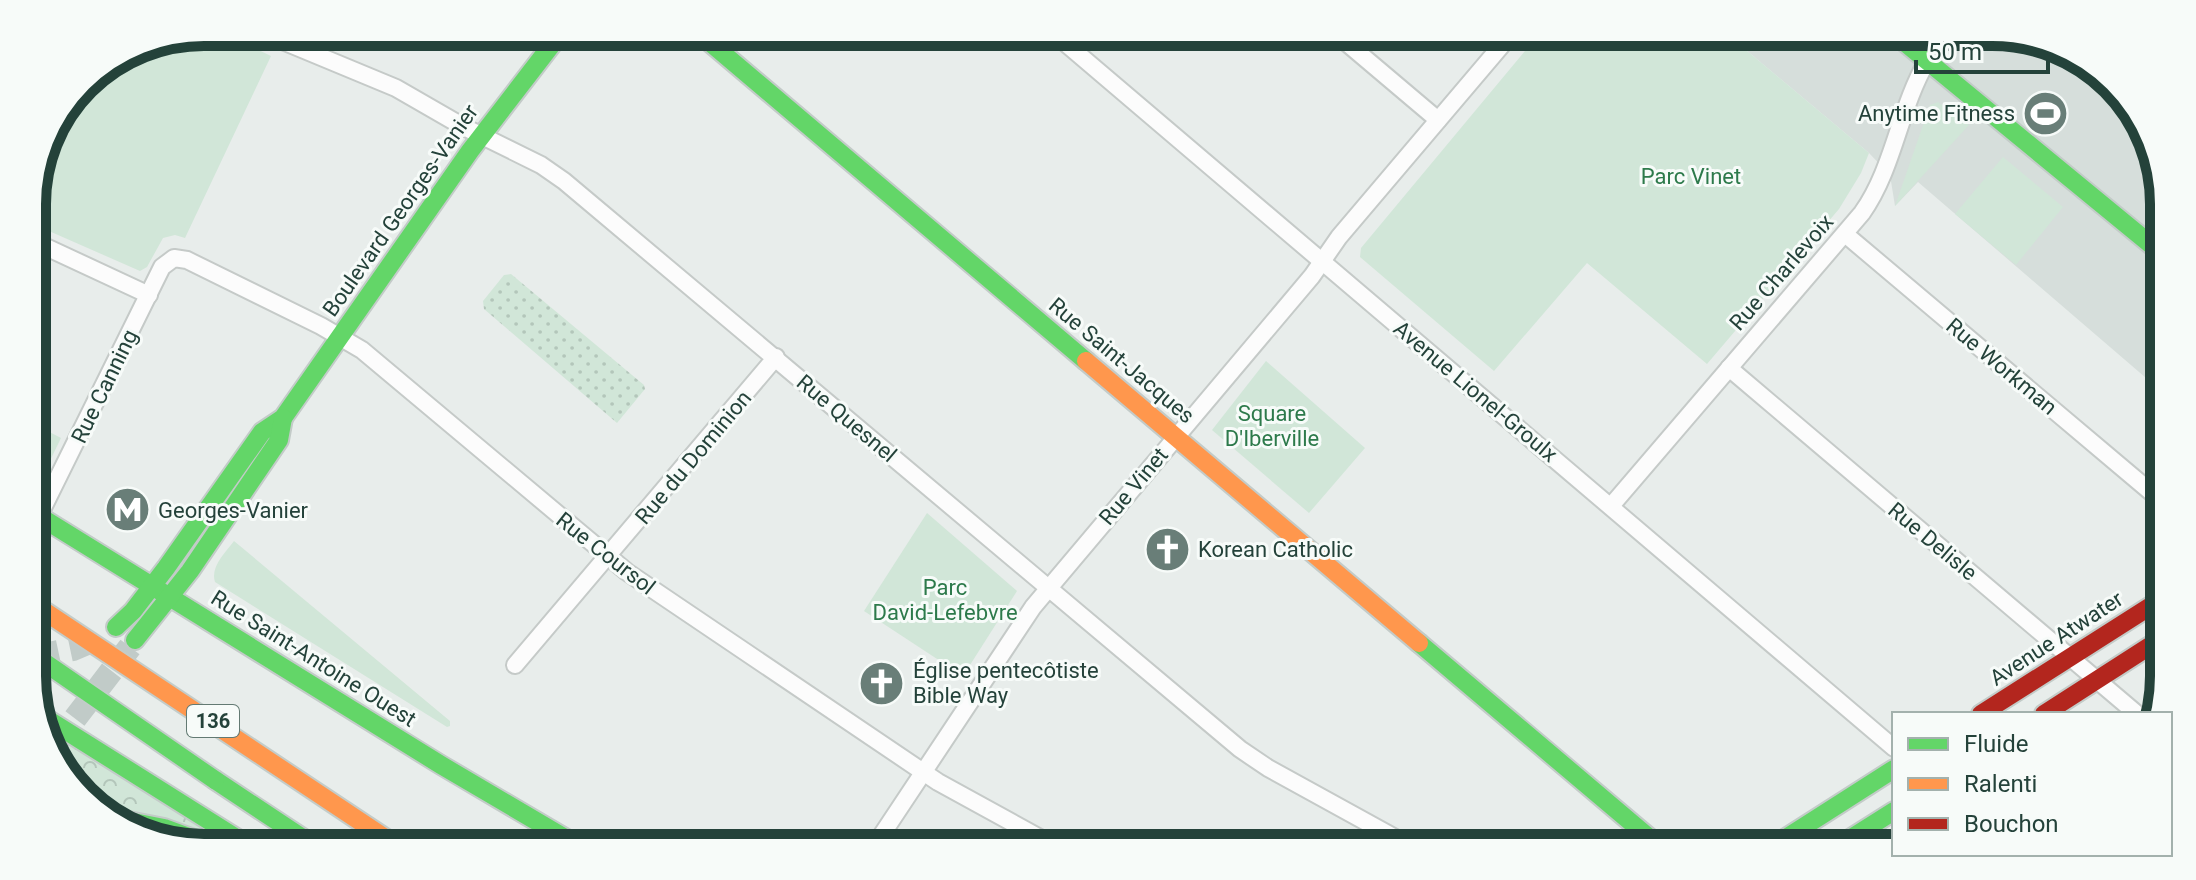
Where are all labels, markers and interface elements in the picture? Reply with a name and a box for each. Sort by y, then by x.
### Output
scale bar [1916,24,2048,74]
text: 50 m [1928,38,1982,66]
sports icon: Anytime Fitness [2022,89,2070,137]
street label: Boulevard Georges-Vanier [318,99,483,321]
place label: Anytime Fitness [1858,101,2015,126]
park label: Parc Vinet [1641,164,1741,189]
street label: Rue Charlevoix [1724,209,1838,335]
street label: Rue Saint-Jacques [1044,292,1199,428]
street label: Rue Workman [1941,313,2062,420]
street label: Avenue Lionel-Groulx [1389,316,1563,467]
street label: Rue Canning [66,325,143,447]
street label: Rue Quesnel [792,370,902,467]
street label: Rue du Dominion [630,385,757,529]
park label: Square D'Iberville [1225,401,1319,451]
street label: Rue Vinet [1094,443,1173,530]
metro station icon: Georges-Vanier [103,486,151,534]
street label: Rue Delisle [1883,497,1982,586]
place label: Georges-Vanier [158,498,309,523]
street label: Rue Coursol [551,507,660,600]
church icon: Korean Catholic [1143,525,1191,573]
place label: Korean Catholic [1198,537,1353,562]
park label: Parc David-Lefebvre [872,575,1018,625]
street label: Rue Saint-Antoine Ouest [207,585,421,732]
street label: Avenue Atwater [1985,586,2128,691]
place label: Église pentecôtiste Bible Way [913,658,1099,708]
church icon: Église pentecôtiste Bible Way [858,659,906,707]
road number: 136 [187,705,239,737]
legend [1892,712,2172,856]
text: Fluide [1964,730,2028,758]
text: Ralenti [1964,770,2037,798]
text: Bouchon [1964,810,2059,838]

